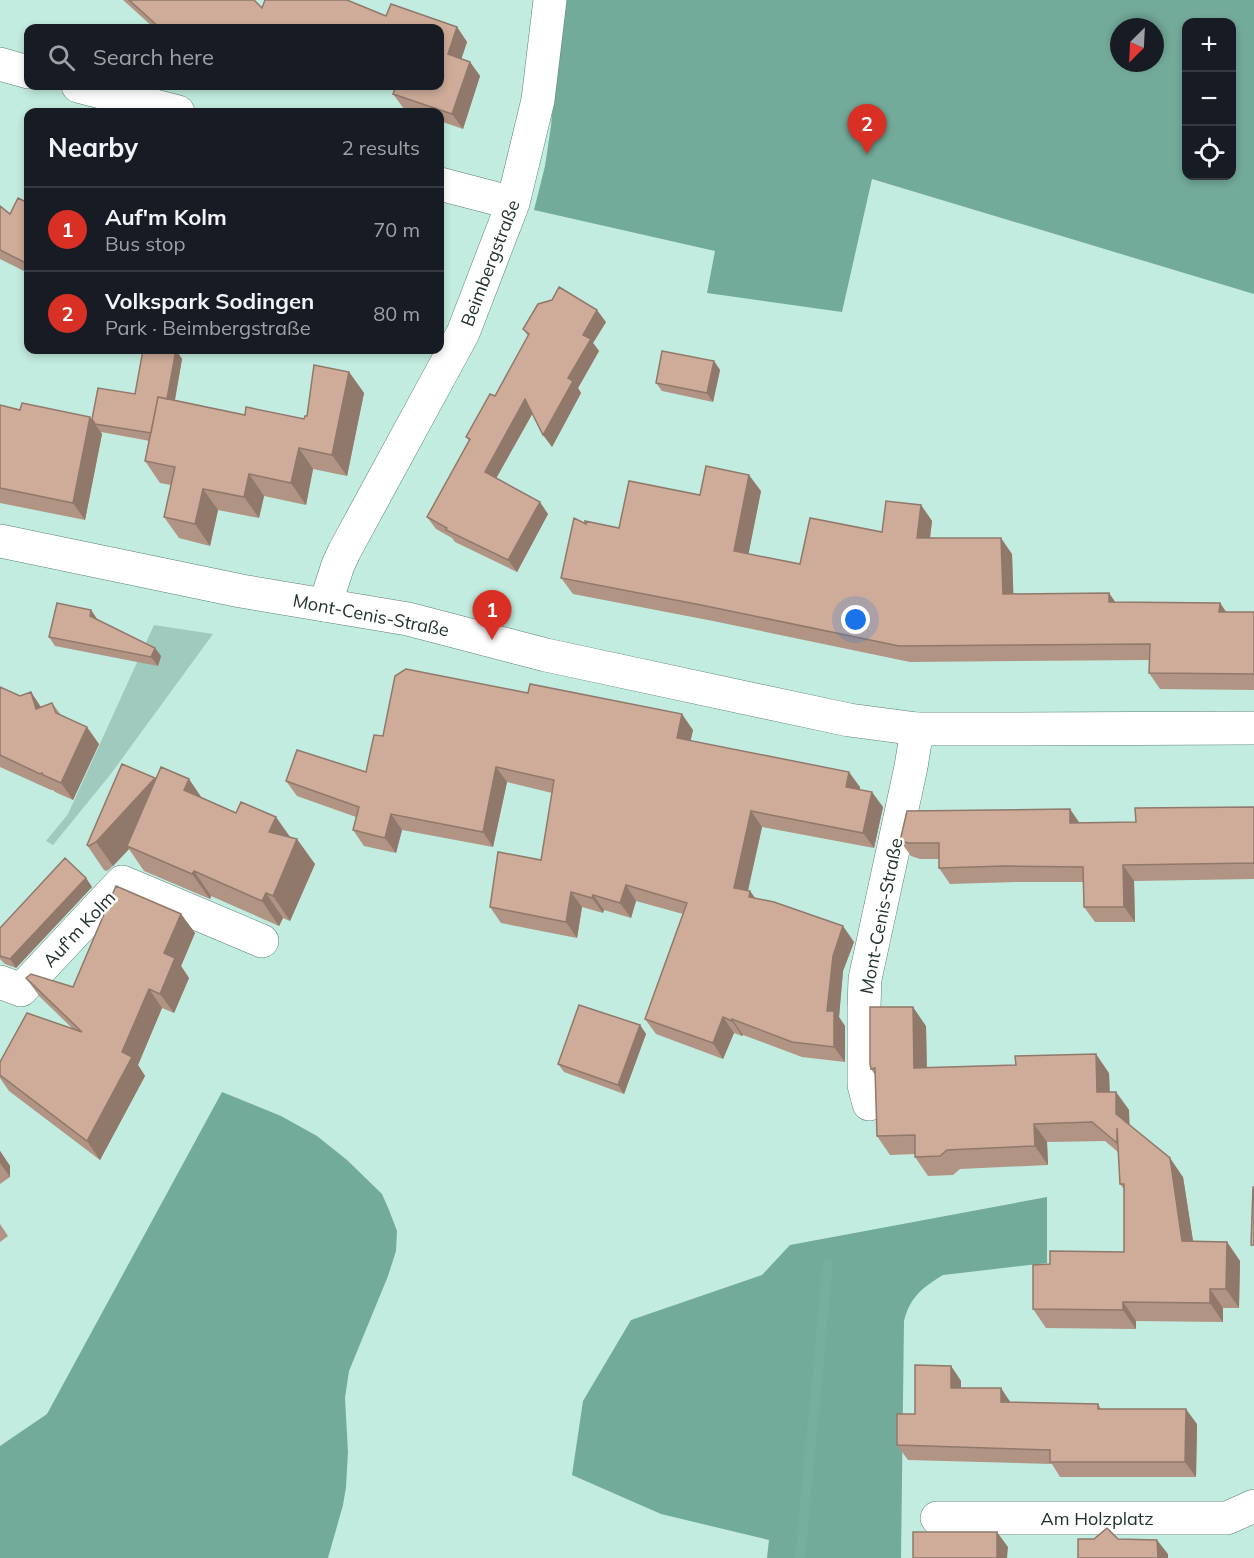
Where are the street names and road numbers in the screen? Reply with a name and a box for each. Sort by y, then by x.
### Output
street label: Beimbergstraße [455,197,525,329]
street label: Mont-Cenis-Straße [291,589,451,641]
street label: Mont-Cenis-Straße [855,836,907,996]
street label: Auf'm Kolm [38,886,120,972]
street label: Am Holzplatz [1041,1507,1153,1530]

